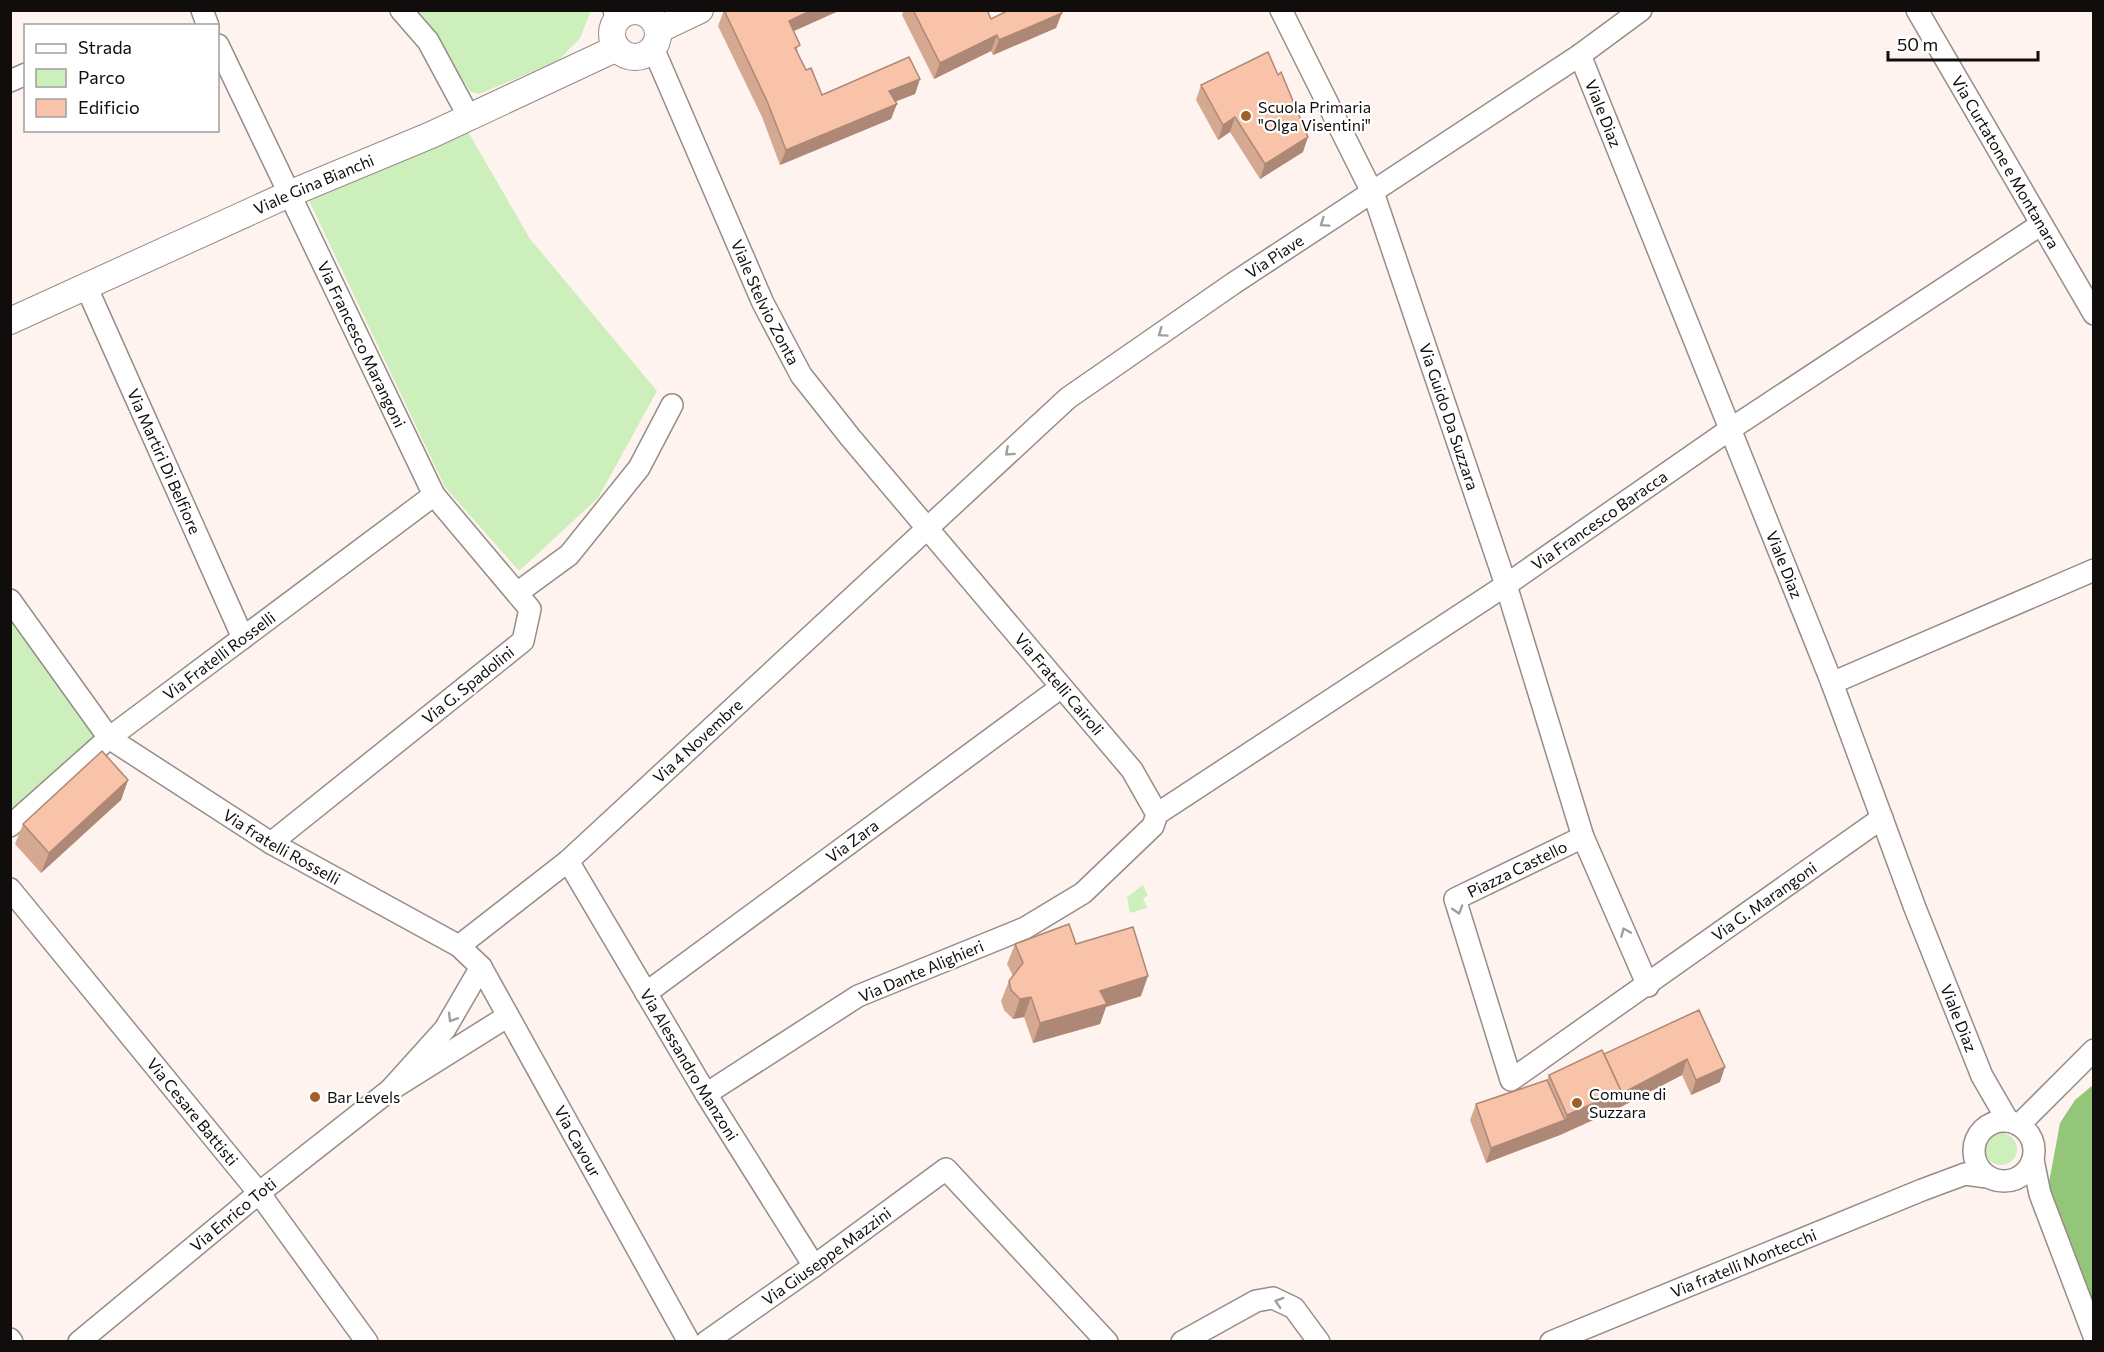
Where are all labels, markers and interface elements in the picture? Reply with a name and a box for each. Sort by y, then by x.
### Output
legend [24,24,219,132]
scale bar [1888,24,2038,62]
text: 50 m [1897,33,1938,55]
text: Strada [78,36,132,58]
text: Parco [78,66,125,88]
street label: Via Curtatone e Montanara [1948,72,2064,252]
street label: Viale Diaz [1582,77,1626,150]
text: Edificio [78,96,140,118]
place label: Scuola Primaria "Olga Visentini" [1258,97,1371,134]
marker: Scuola Primaria "Olga Visentini" [1239,109,1253,123]
street label: Viale Gina Bianchi [250,150,376,218]
one-way arrow [1319,216,1330,227]
street label: Via Piave [1242,230,1307,282]
street label: Viale Stelvio Zonta [728,237,804,368]
street label: Via Francesco Marangoni [314,258,410,430]
one-way arrow [1158,326,1169,337]
street label: Via Guido Da Suzzara [1416,341,1483,492]
street label: Via Martiri Di Belfiore [124,385,205,537]
one-way arrow [1005,445,1015,456]
street label: Via Francesco Baracca [1527,466,1671,574]
street label: Viale Diaz [1763,528,1807,601]
street label: Via Fratelli Rosselli [159,607,279,703]
street label: Via Fratelli Cairoli [1011,629,1108,739]
street label: Via G. Spadolini [418,642,517,727]
street label: Via 4 Novembre [649,694,746,787]
street label: Via fratelli Rosselli [220,805,344,888]
street label: Via Zara [822,815,882,866]
street label: Piazza Castello [1464,836,1570,901]
street label: Via G. Marangoni [1708,857,1820,944]
one-way arrow [1451,904,1463,915]
one-way arrow [1620,927,1632,938]
street label: Via Dante Alighieri [855,936,986,1005]
street label: Viale Diaz [1937,981,1981,1055]
street label: Via Alessandro Manzoni [637,985,743,1144]
one-way arrow [448,1011,459,1022]
street label: Via Cesare Battisti [143,1054,242,1169]
place label: Comune di Suzzara [1589,1084,1666,1121]
place label: Bar Levels [327,1087,400,1106]
marker: Bar Levels [308,1090,322,1104]
marker: Comune di Suzzara [1570,1096,1584,1110]
street label: Via Cavour [551,1102,606,1181]
street label: Via Enrico Toti [186,1173,280,1255]
street label: Via Giuseppe Mazzini [758,1203,894,1309]
street label: Via fratelli Montecchi [1668,1224,1819,1301]
one-way arrow [1275,1296,1285,1309]

